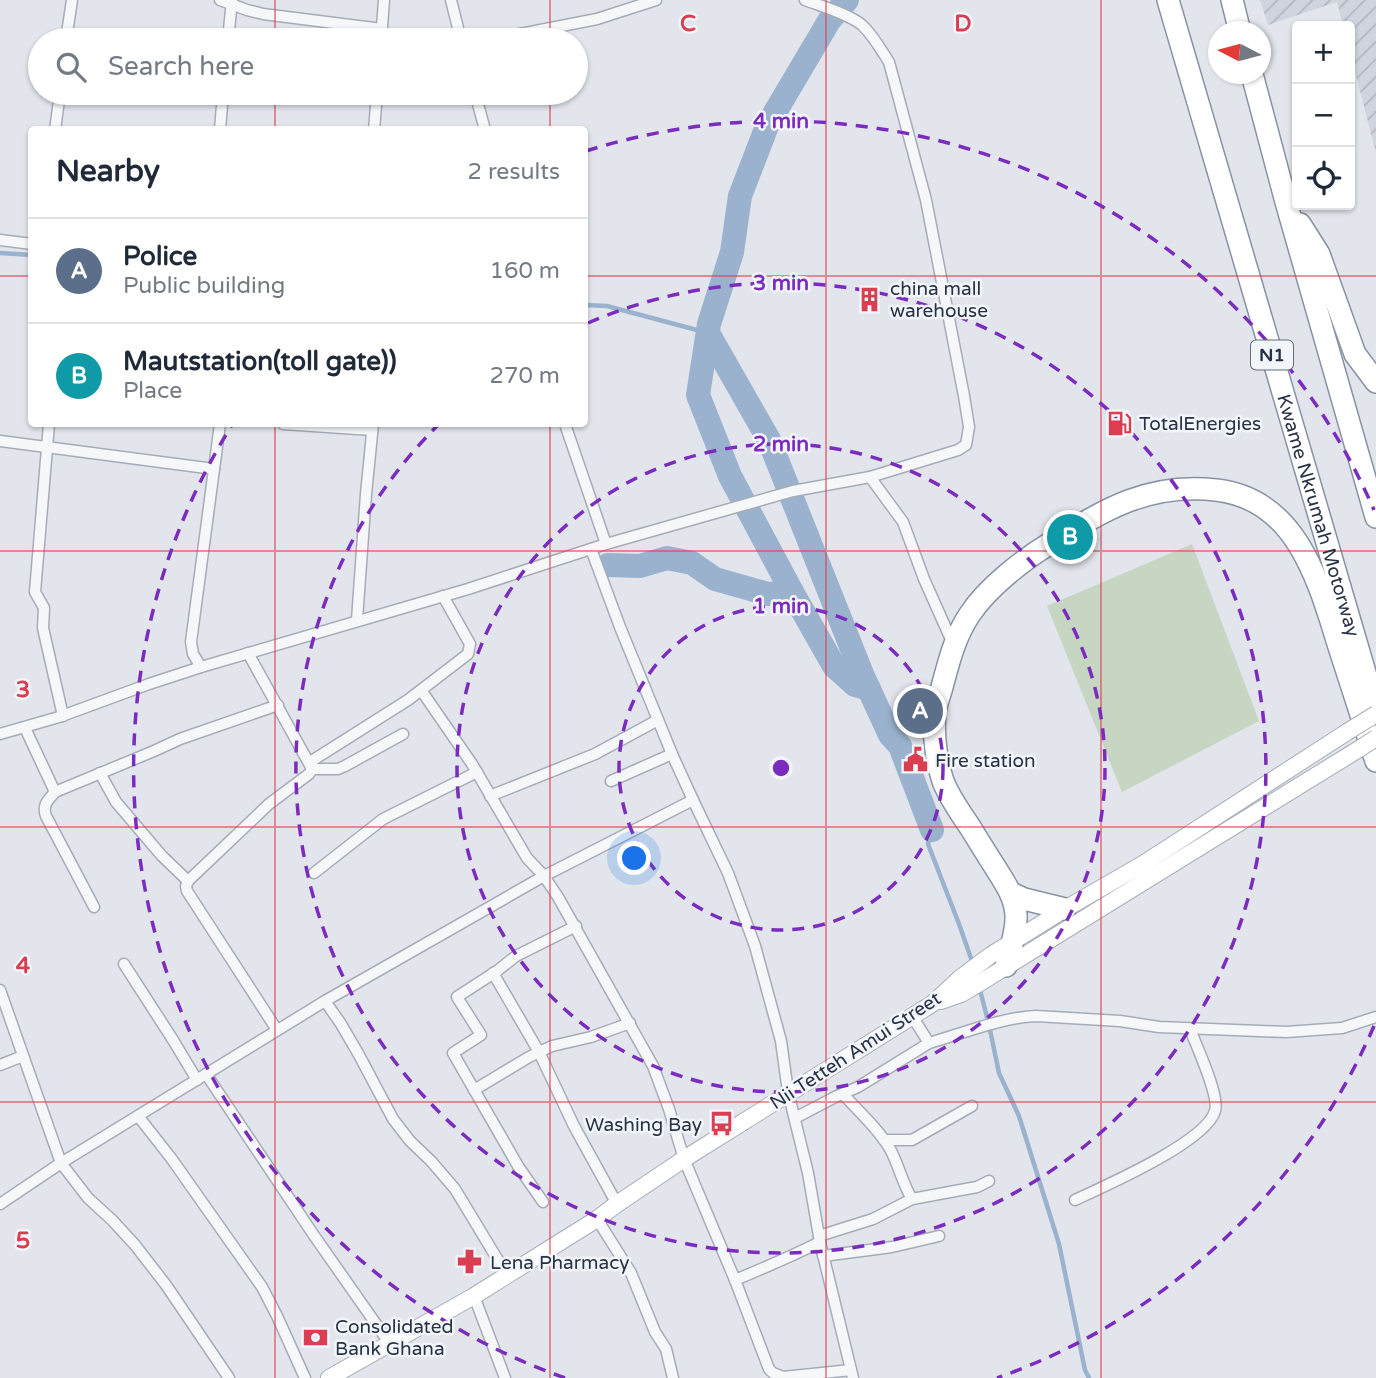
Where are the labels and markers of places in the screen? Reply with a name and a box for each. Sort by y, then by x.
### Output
place label: china mall warehouse [890,278,988,322]
building icon: china mall warehouse [856,285,884,313]
fuel station icon: TotalEnergies [1105,409,1133,437]
place label: TotalEnergies [1139,413,1261,435]
pin: B [1047,511,1093,563]
pin: A [897,685,943,737]
public building icon: Fire station [901,746,929,774]
place label: Fire station [935,750,1036,772]
centre of rings [769,756,793,780]
bus stop icon: Washing Bay [708,1110,736,1138]
place label: Washing Bay [585,1114,702,1136]
pharmacy icon: Lena Pharmacy [456,1248,484,1276]
place label: Lena Pharmacy [490,1252,630,1274]
place label: Consolidated Bank Ghana [335,1316,453,1360]
bank icon: Consolidated Bank Ghana [301,1323,329,1351]

